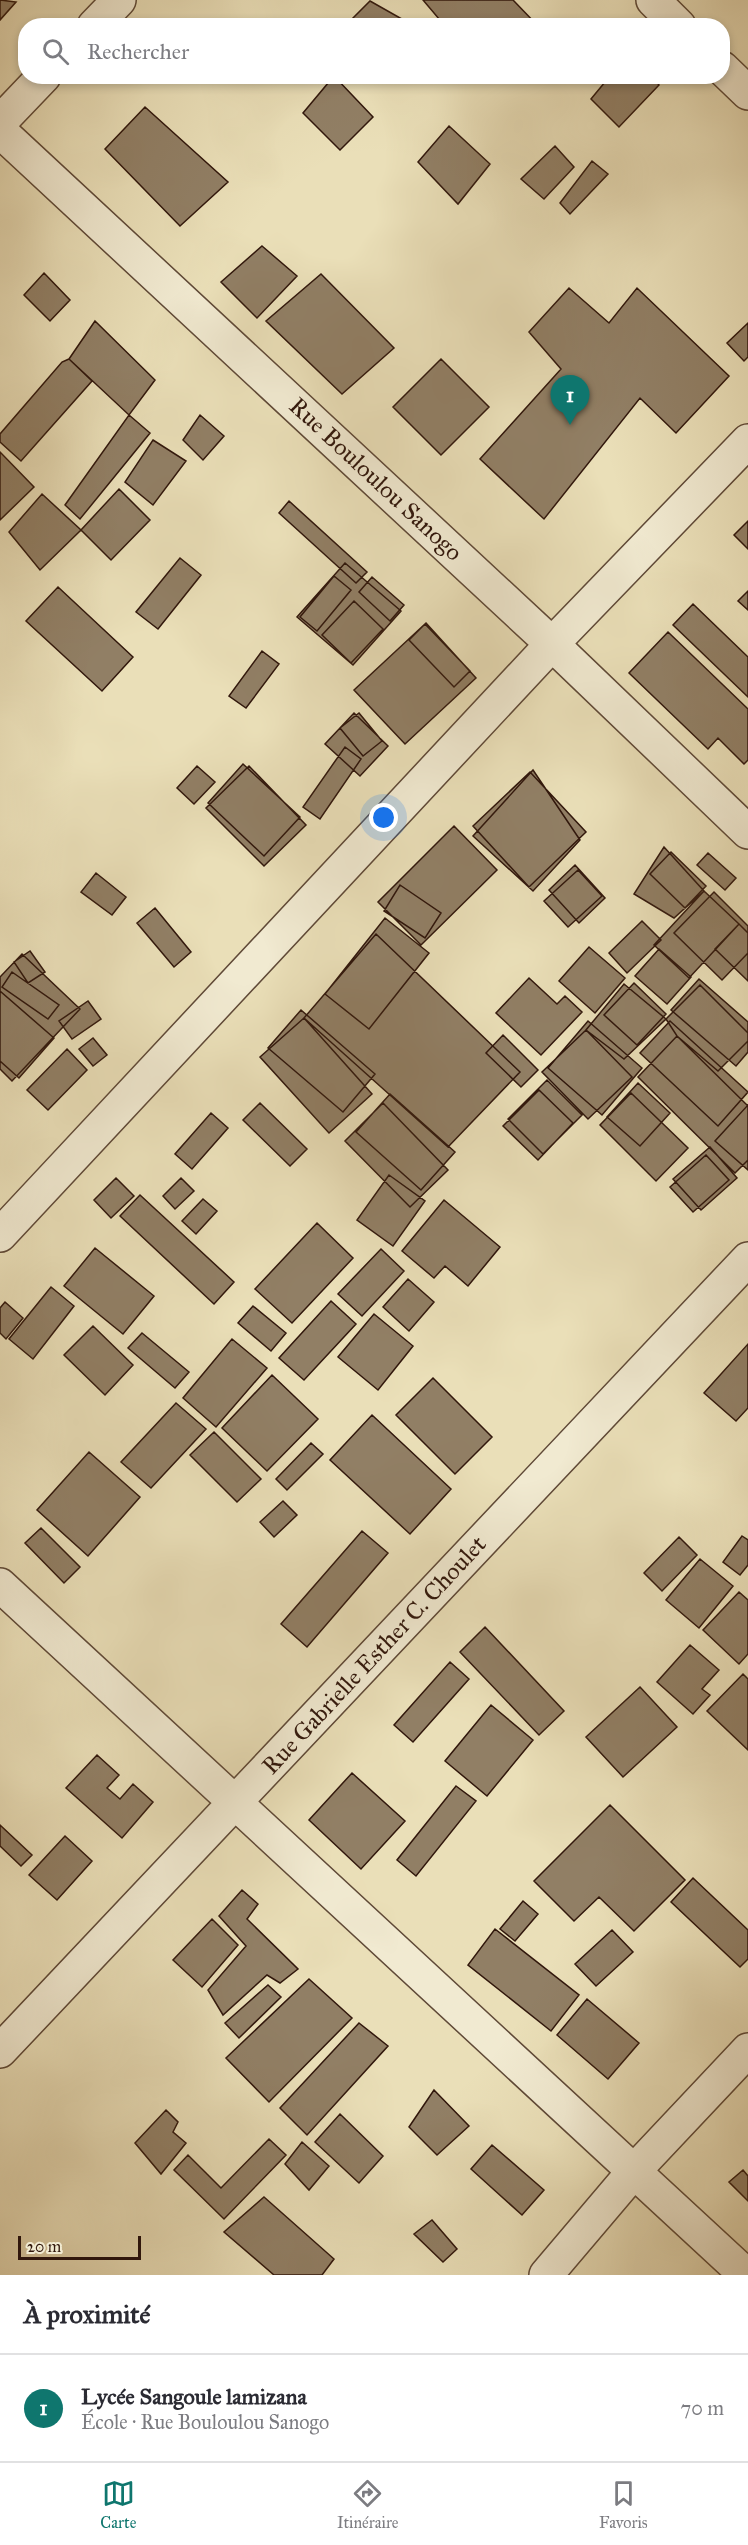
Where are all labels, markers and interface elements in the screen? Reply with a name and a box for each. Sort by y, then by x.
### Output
search box [18,18,730,84]
icon: search [39,35,72,68]
text: Rechercher [87,38,189,65]
pin: 1 [550,376,590,425]
street label: Rue Bouloulou Sanogo [283,391,469,567]
your location [369,803,398,832]
street label: Rue Gabrielle Esther C. Choulet [255,1529,493,1781]
scale bar [18,2233,141,2260]
text: 20 m [27,2237,61,2256]
text: À proximité [24,2298,150,2330]
text: Lycée Sangoule lamizana [81,2383,307,2410]
text: 1 [40,2396,47,2420]
text: 70 m [681,2396,724,2420]
text: École · Rue Bouloulou Sanogo [81,2410,329,2434]
tab: Carte [100,2477,136,2532]
tab: Itinéraire [337,2477,398,2532]
tab: Favoris [599,2477,648,2532]

